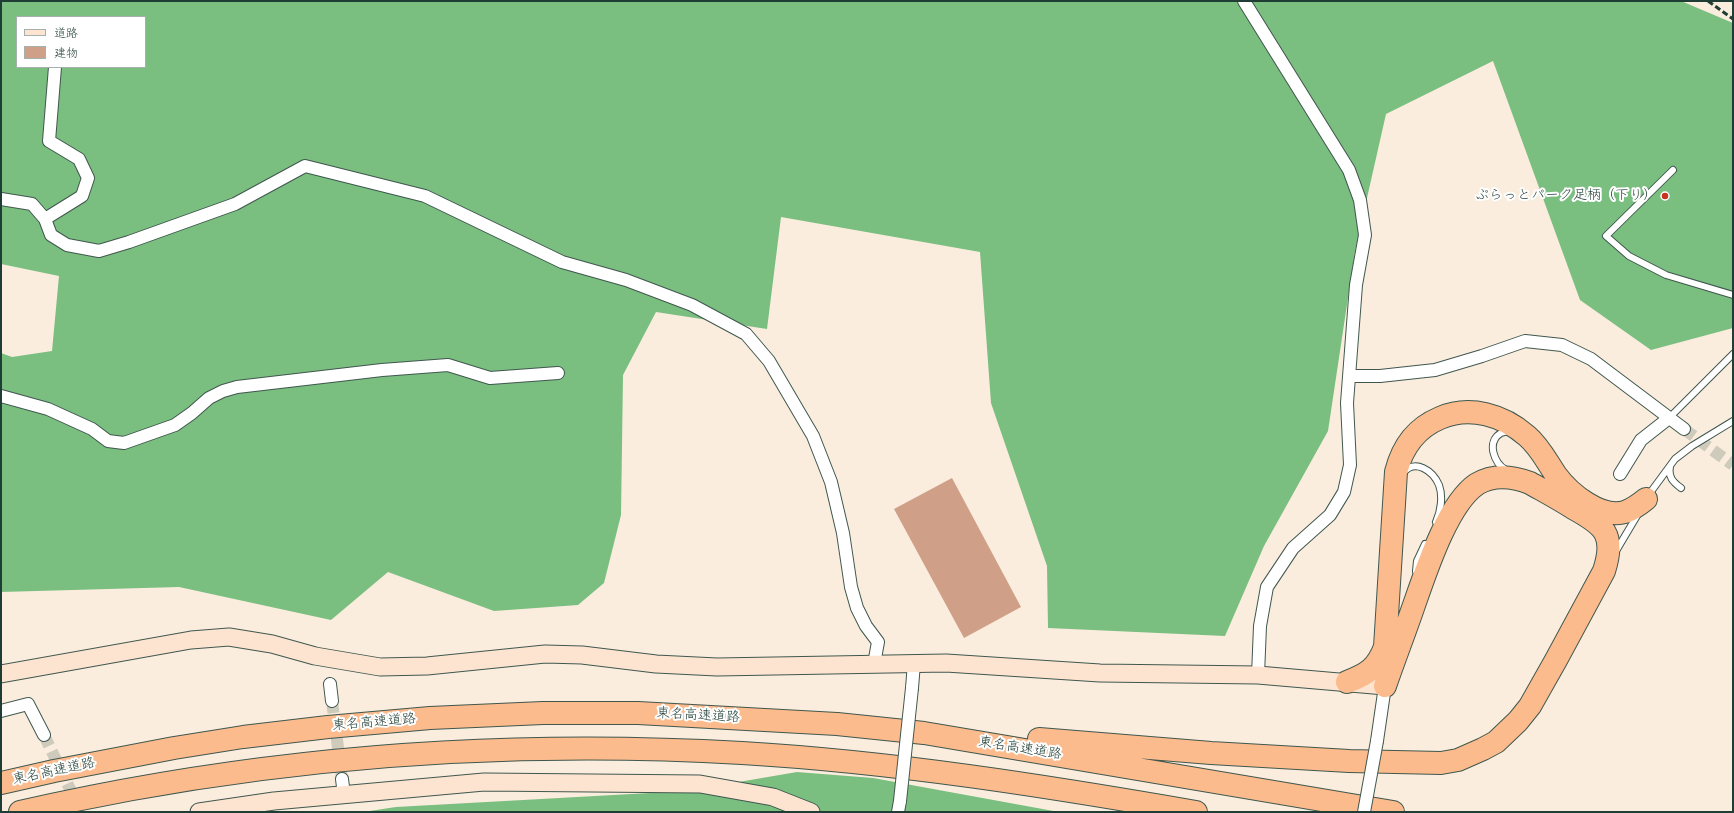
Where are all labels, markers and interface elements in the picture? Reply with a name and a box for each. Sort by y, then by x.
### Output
legend [16,16,146,68]
text: 道路 [54,26,78,42]
text: 建物 [54,46,78,62]
place label: ぷらっとパーク足柄（下り） [1475,188,1657,204]
marker: ぷらっとパーク足柄（下り） [1660,191,1670,201]
street label: 東名高速道路 [656,705,740,727]
street label: 東名高速道路 [331,711,417,735]
street label: 東名高速道路 [977,734,1063,764]
street label: 東名高速道路 [11,755,97,789]

